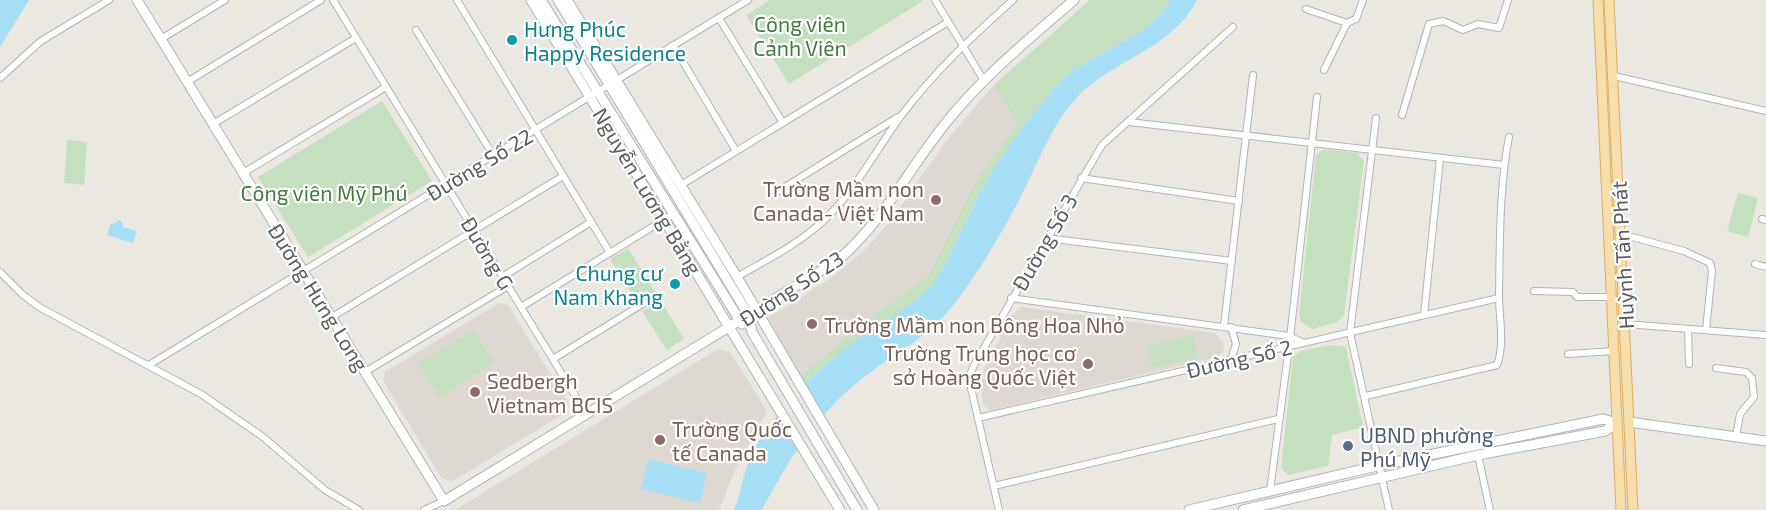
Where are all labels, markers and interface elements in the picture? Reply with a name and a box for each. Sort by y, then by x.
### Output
park label: Công viên Cảnh Viên [753,11,847,60]
place label: Hưng Phúc Happy Residence [524,16,686,65]
marker: Hưng Phúc Happy Residence [505,33,519,47]
street label: Nguyễn Lương Bằng [588,103,708,279]
street label: Đường Số 22 [421,123,537,205]
place label: Trường Mầm non Canada- Việt Nam [753,176,924,225]
park label: Công viên Mỹ Phú [241,180,407,205]
street label: Huỳnh Tấn Phát [1606,180,1638,330]
street label: Đường Số 3 [1006,189,1082,295]
marker: Trường Mầm non Canada- Việt Nam [929,193,943,207]
street label: Đường G [457,212,519,294]
street label: Đường Hưng Long [264,219,375,376]
street label: Đường Số 23 [734,245,848,331]
place label: Chung cư Nam Khang [554,260,664,309]
marker: Chung cư Nam Khang [668,277,682,291]
place label: Trường Mầm non Bông Hoa Nhỏ [824,312,1125,337]
marker: Trường Mầm non Bông Hoa Nhỏ [805,317,819,331]
street label: Đường Số 2 [1184,334,1294,382]
place label: Trường Trung học cơ sở Hoàng Quốc Việt [884,340,1077,390]
marker: Trường Trung học cơ sở Hoàng Quốc Việt [1081,357,1095,371]
place label: Sedbergh Vietnam BCIS [487,368,613,417]
marker: Sedbergh Vietnam BCIS [468,385,482,399]
place label: Trường Quốc tế Canada [672,416,792,465]
place label: UBND phường Phú Mỹ [1360,422,1494,471]
marker: Trường Quốc tế Canada [653,433,667,447]
marker: UBND phường Phú Mỹ [1341,439,1355,453]

